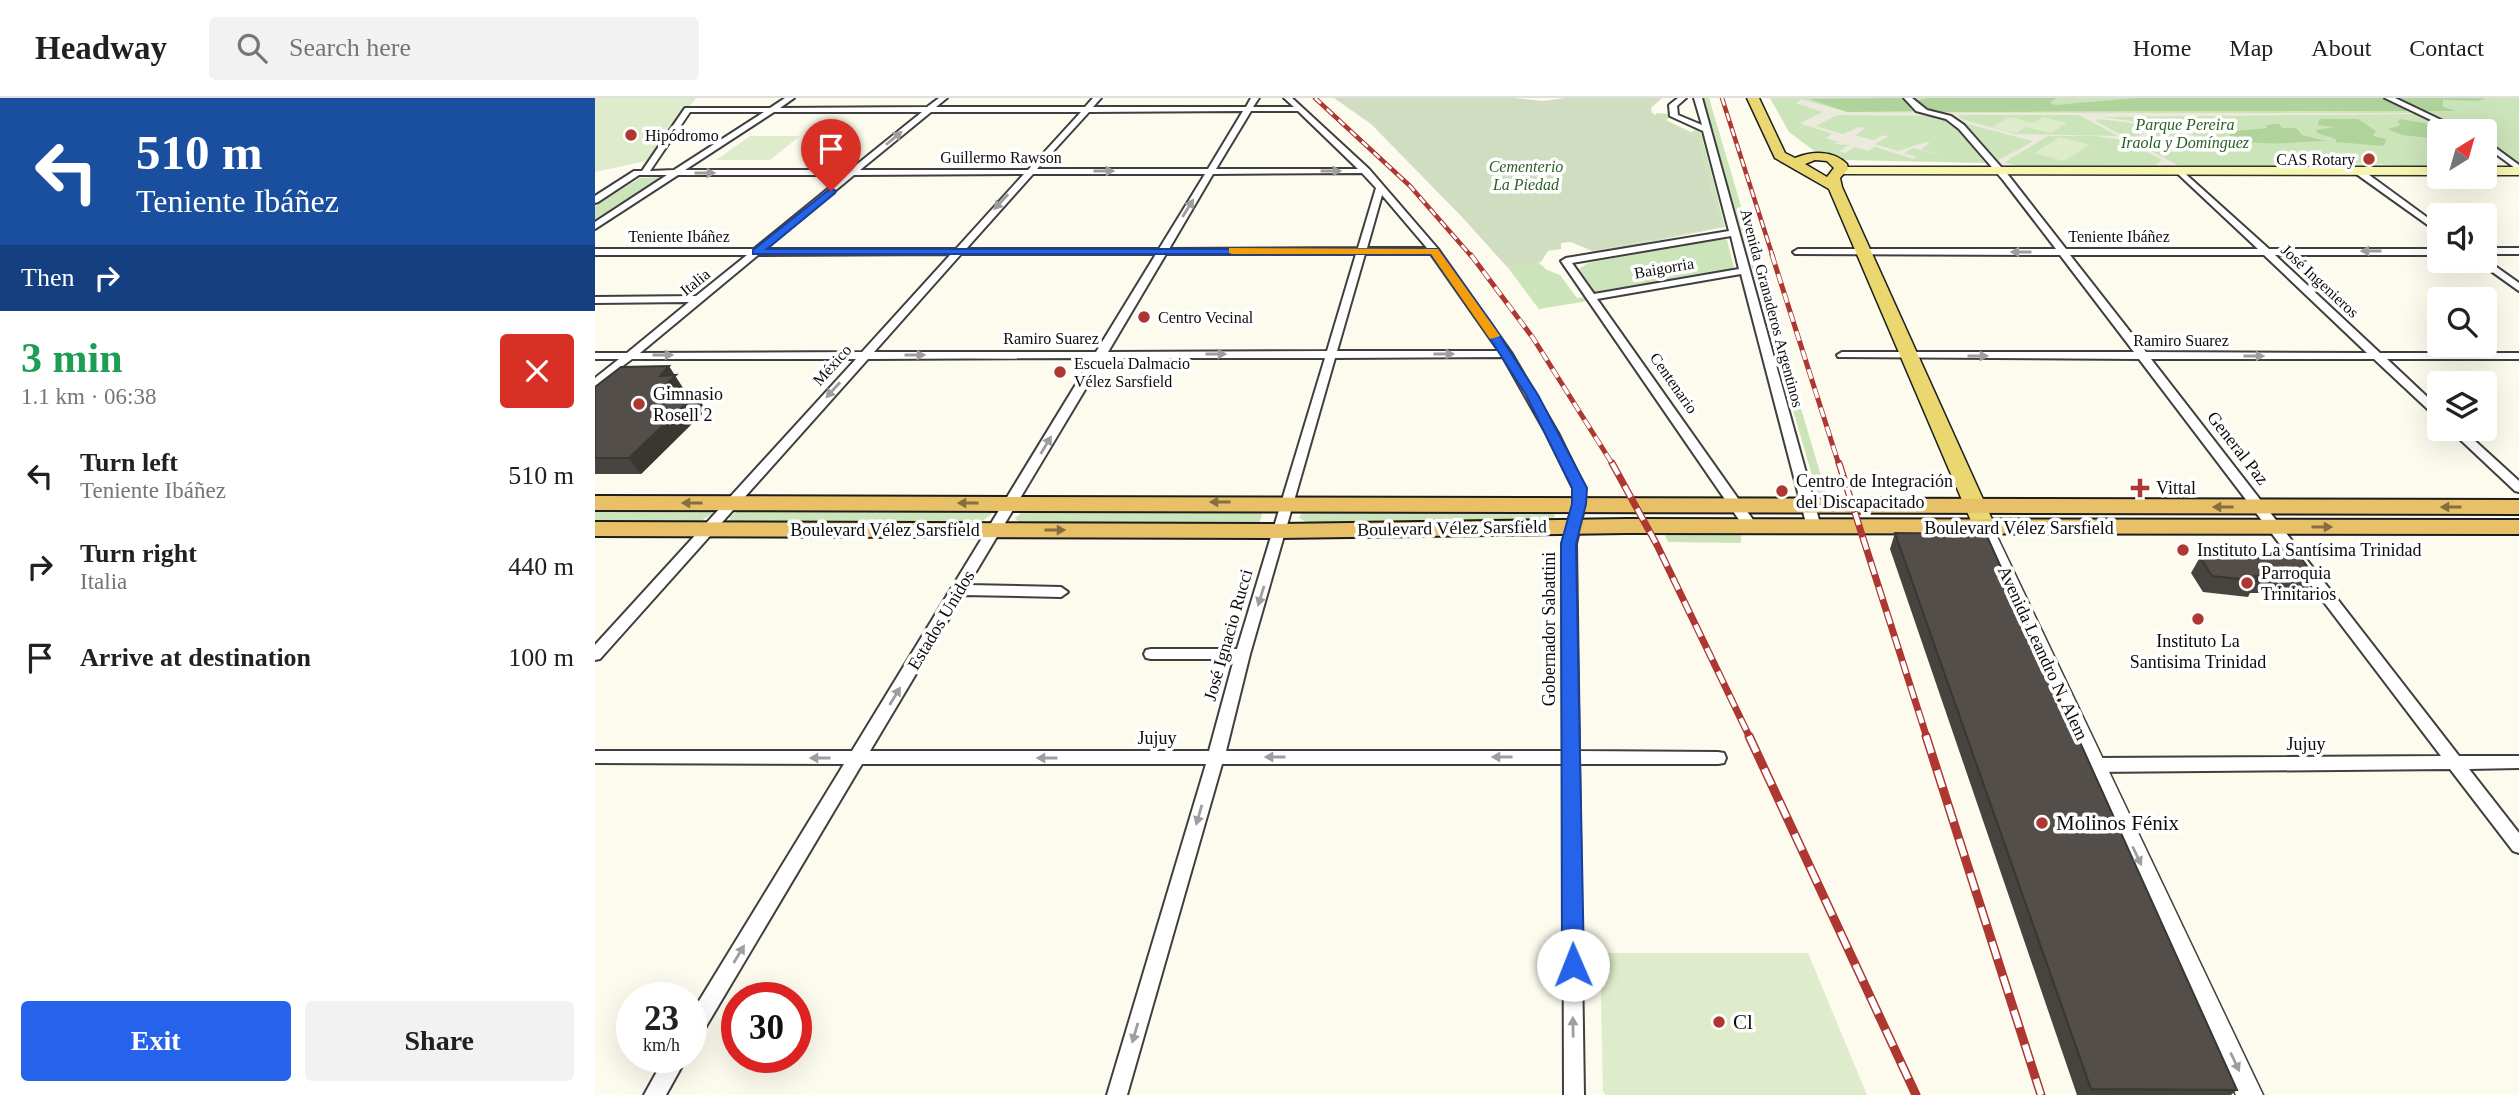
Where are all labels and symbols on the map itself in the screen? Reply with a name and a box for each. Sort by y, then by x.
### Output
park label: Parque Pereira Iraola y Domínguez [2120,116,2250,152]
pin [801,119,861,191]
north arrow [2427,119,2497,189]
marker: Hipódromo [623,127,639,143]
place label: Hipódromo [645,127,719,145]
one-way arrow [885,131,903,146]
street label: Guillermo Rawson [940,149,1062,166]
place label: CAS Rotary [2276,151,2355,169]
marker: CAS Rotary [2361,151,2377,167]
park label: Cementerio La Piedad [1489,158,1563,193]
one-way arrow [1093,165,1115,177]
one-way arrow [1321,165,1343,177]
one-way arrow [694,167,716,179]
one-way arrow [993,193,1009,211]
one-way arrow [1182,198,1195,217]
street label: Avenida Granaderos Argentinos [1736,207,1807,409]
street label: Teniente Ibáñez [628,228,730,245]
street label: Teniente Ibáñez [2068,228,2170,245]
street label: José Ingenieros [2277,241,2362,322]
one-way arrow [2360,245,2382,257]
one-way arrow [2010,246,2032,258]
street label: Baigorria [1633,254,1695,283]
street label: Italia [677,265,713,299]
marker: Centro Vecinal [1136,309,1152,325]
place label: Centro Vecinal [1158,309,1254,326]
street label: Ramiro Suarez [1003,330,1099,347]
street label: Ramiro Suarez [2133,332,2229,349]
street label: México [809,341,855,389]
one-way arrow [1205,348,1227,359]
one-way arrow [1433,348,1455,360]
one-way arrow [652,349,674,361]
one-way arrow [904,349,926,361]
street label: Centenario [1647,349,1701,417]
one-way arrow [1967,350,1989,362]
one-way arrow [2243,350,2265,362]
place label: Escuela Dalmacio Vélez Sarsfield [1074,355,1190,390]
marker: Escuela Dalmacio Vélez Sarsfield [1052,364,1068,380]
one-way arrow [825,381,841,399]
place label: Gimnasio Rosell 2 [653,384,723,425]
marker: Gimnasio Rosell 2 [631,396,647,412]
street label: General Paz [2203,407,2273,489]
one-way arrow [1040,435,1052,454]
place label: Centro de Integración del Discapacitado [1796,471,1953,512]
marker: Vittal [2130,478,2150,498]
place label: Vittal [2156,478,2196,498]
marker: Centro de Integración del Discapacitado [1774,483,1790,499]
one-way arrow [680,497,702,509]
one-way arrow [957,497,979,509]
one-way arrow [1209,497,1231,508]
one-way arrow [2212,501,2234,513]
one-way arrow [2440,501,2462,513]
street label: Boulevard Vélez Sarsfield [1357,516,1547,540]
street label: Boulevard Vélez Sarsfield [1924,518,2114,538]
street label: Boulevard Vélez Sarsfield [790,520,980,540]
one-way arrow [2312,521,2334,533]
one-way arrow [1044,524,1066,536]
place label: Instituto La Santísima Trinidad [2197,540,2422,560]
marker: Instituto La Santísima Trinidad [2175,542,2191,558]
street label: Gobernador Sabattini [1539,552,1559,706]
street label: Avenida Leandro N. Alem [1994,563,2092,743]
place label: Parroquia Trinitarios [2261,563,2336,604]
street label: Estados Unidos [903,567,979,673]
street label: José Ignacio Rucci [1200,567,1256,703]
marker: Parroquia Trinitarios [2239,575,2255,591]
one-way arrow [1255,586,1265,607]
marker: Instituto La Santisima Trinidad [2190,611,2206,627]
place label: Instituto La Santisima Trinidad [2130,631,2266,672]
one-way arrow [889,687,902,706]
street label: Jujuy [1137,728,1177,748]
street label: Jujuy [2286,734,2326,754]
one-way arrow [1263,751,1285,763]
one-way arrow [1491,751,1513,763]
one-way arrow [808,752,830,764]
one-way arrow [1036,752,1058,764]
one-way arrow [1194,805,1204,826]
place label: Molinos Fénix [2056,811,2180,835]
marker: Molinos Fénix [2034,815,2050,831]
one-way arrow [2132,846,2143,867]
position arrow [1536,928,1610,1002]
one-way arrow [733,944,746,963]
speed limit sign: 30 [721,982,812,1073]
place label: Cl [1733,1010,1753,1034]
marker: Cl [1711,1014,1727,1030]
one-way arrow [1567,1016,1579,1038]
one-way arrow [1130,1023,1140,1044]
one-way arrow [2229,1052,2240,1072]

